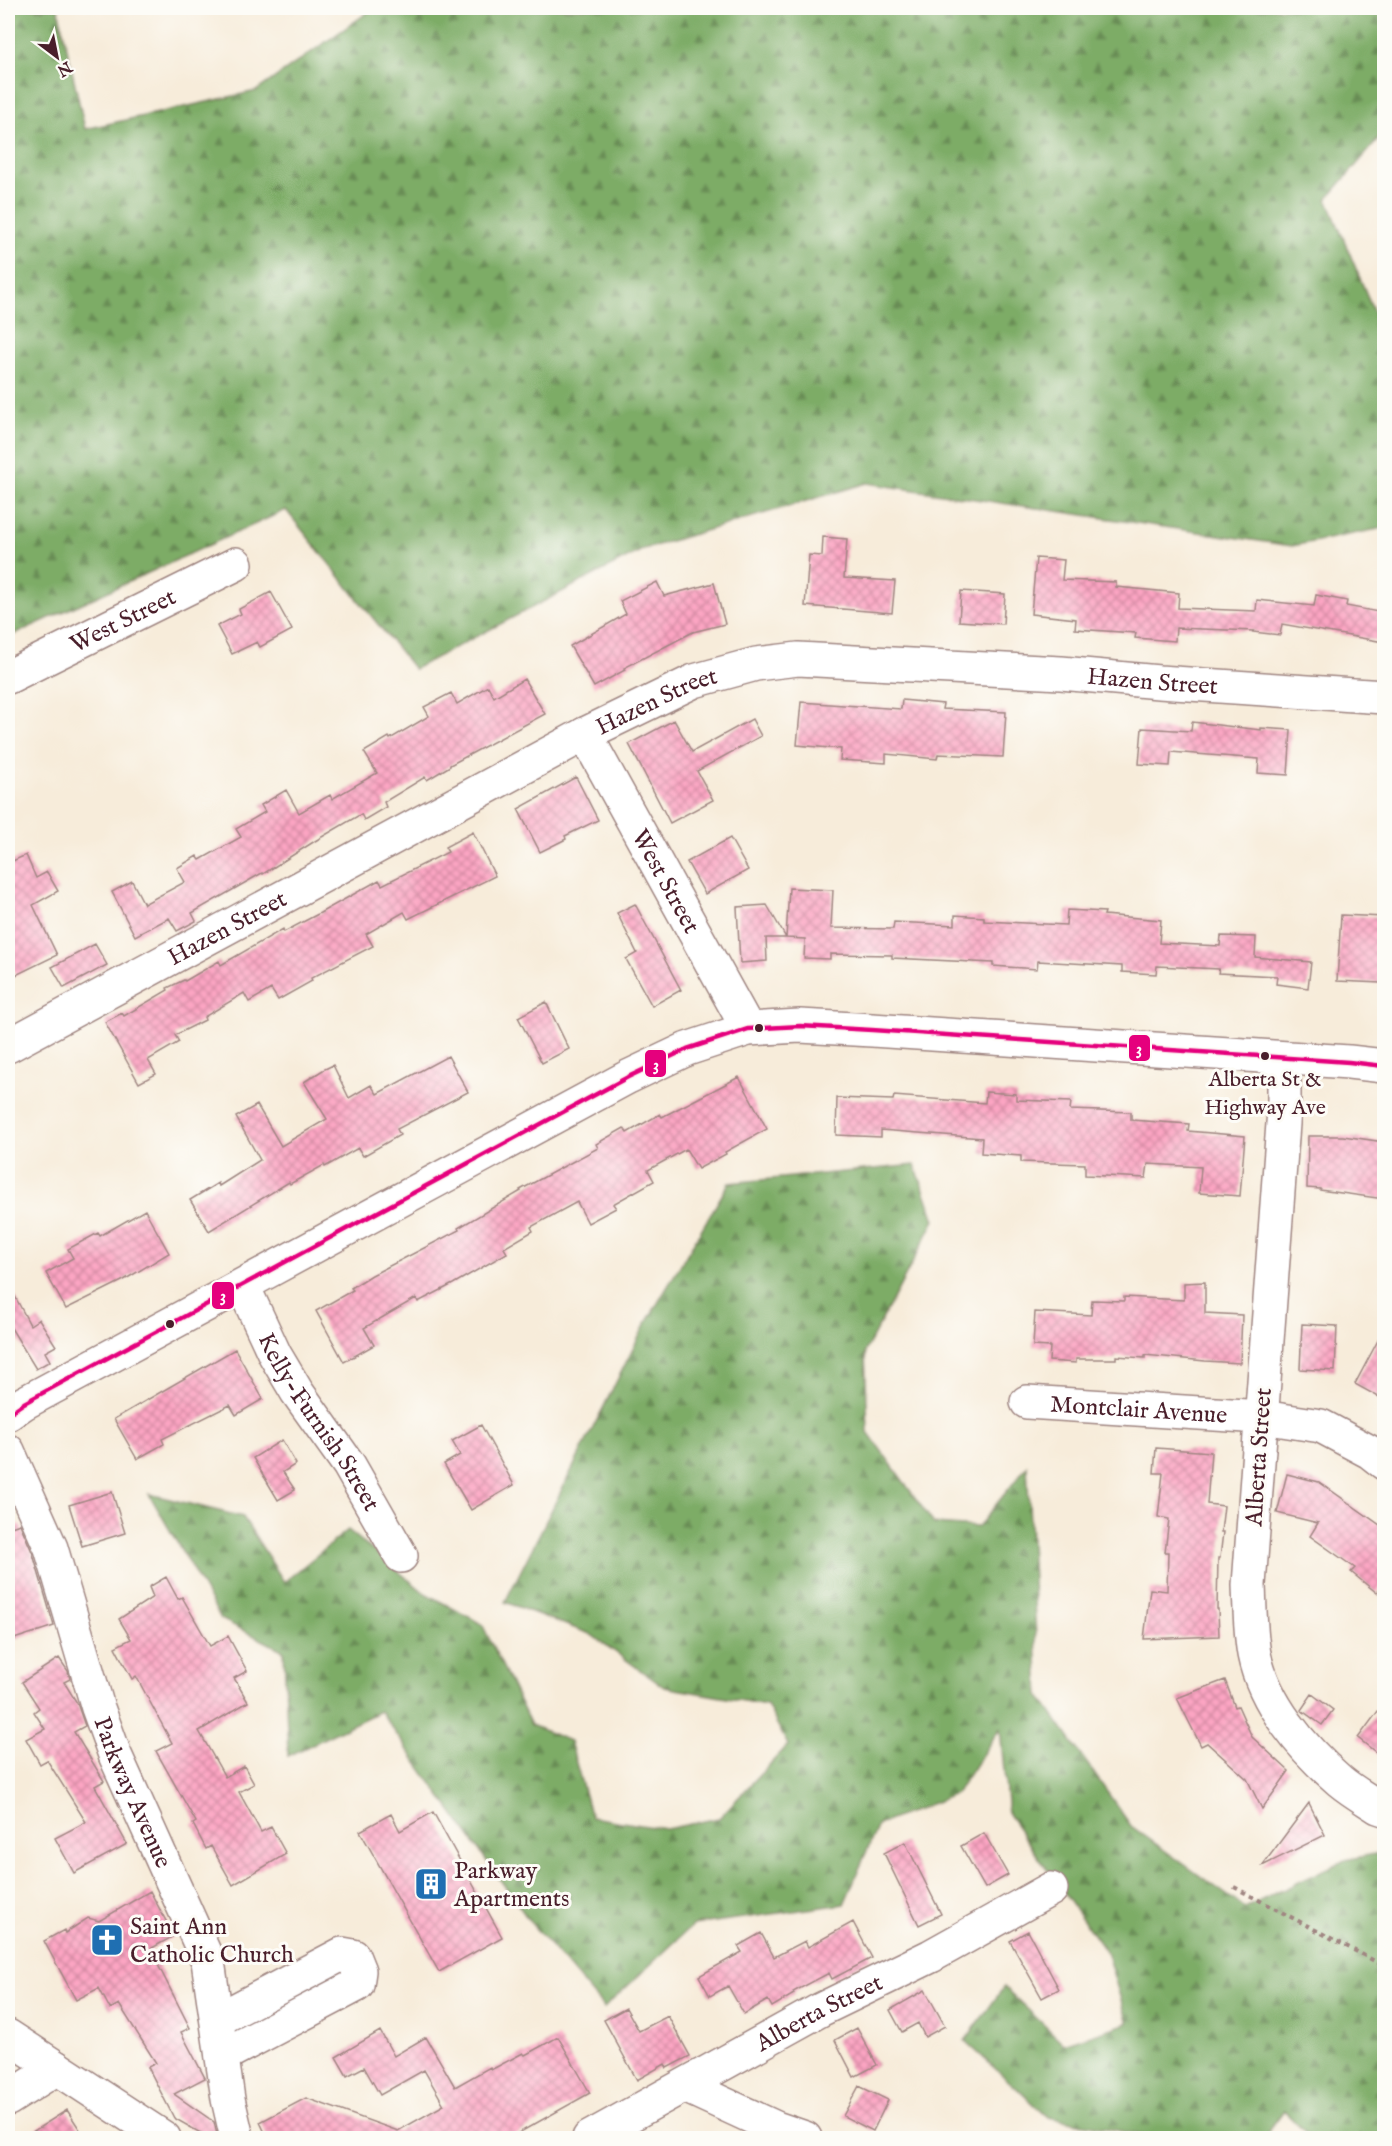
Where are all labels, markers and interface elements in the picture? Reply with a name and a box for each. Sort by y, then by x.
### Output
north arrow [27,27,87,87]
text: N [53,55,76,80]
street label: West Street [65,582,181,661]
street label: Hazen Street [591,661,721,743]
street label: Hazen Street [1086,661,1219,703]
street label: West Street [624,824,706,939]
street label: Hazen Street [163,884,293,974]
unlabelled marker [753,1022,765,1034]
line badge: 3 [1128,1034,1151,1062]
text: 3 [1136,1040,1142,1060]
line badge: 3 [644,1049,667,1078]
marker: Alberta St & Highway Ave [1259,1050,1271,1062]
text: 3 [653,1056,659,1076]
place label: Alberta St & Highway Ave [1204,1066,1326,1122]
line badge: 3 [211,1281,235,1310]
text: 3 [220,1287,226,1307]
unlabelled marker [164,1318,176,1330]
street label: Kelly-Furnish Street [250,1328,386,1517]
street label: Alberta Street [1239,1387,1280,1528]
street label: Montclair Avenue [1049,1390,1228,1432]
street label: Parkway Avenue [85,1713,178,1873]
place label: Parkway Apartments [453,1856,570,1915]
building icon: Parkway Apartments [413,1866,449,1902]
place label: Saint Ann Catholic Church [130,1912,294,1971]
church icon: Saint Ann Catholic Church [89,1922,125,1958]
street label: Alberta Street [750,1968,888,2060]

